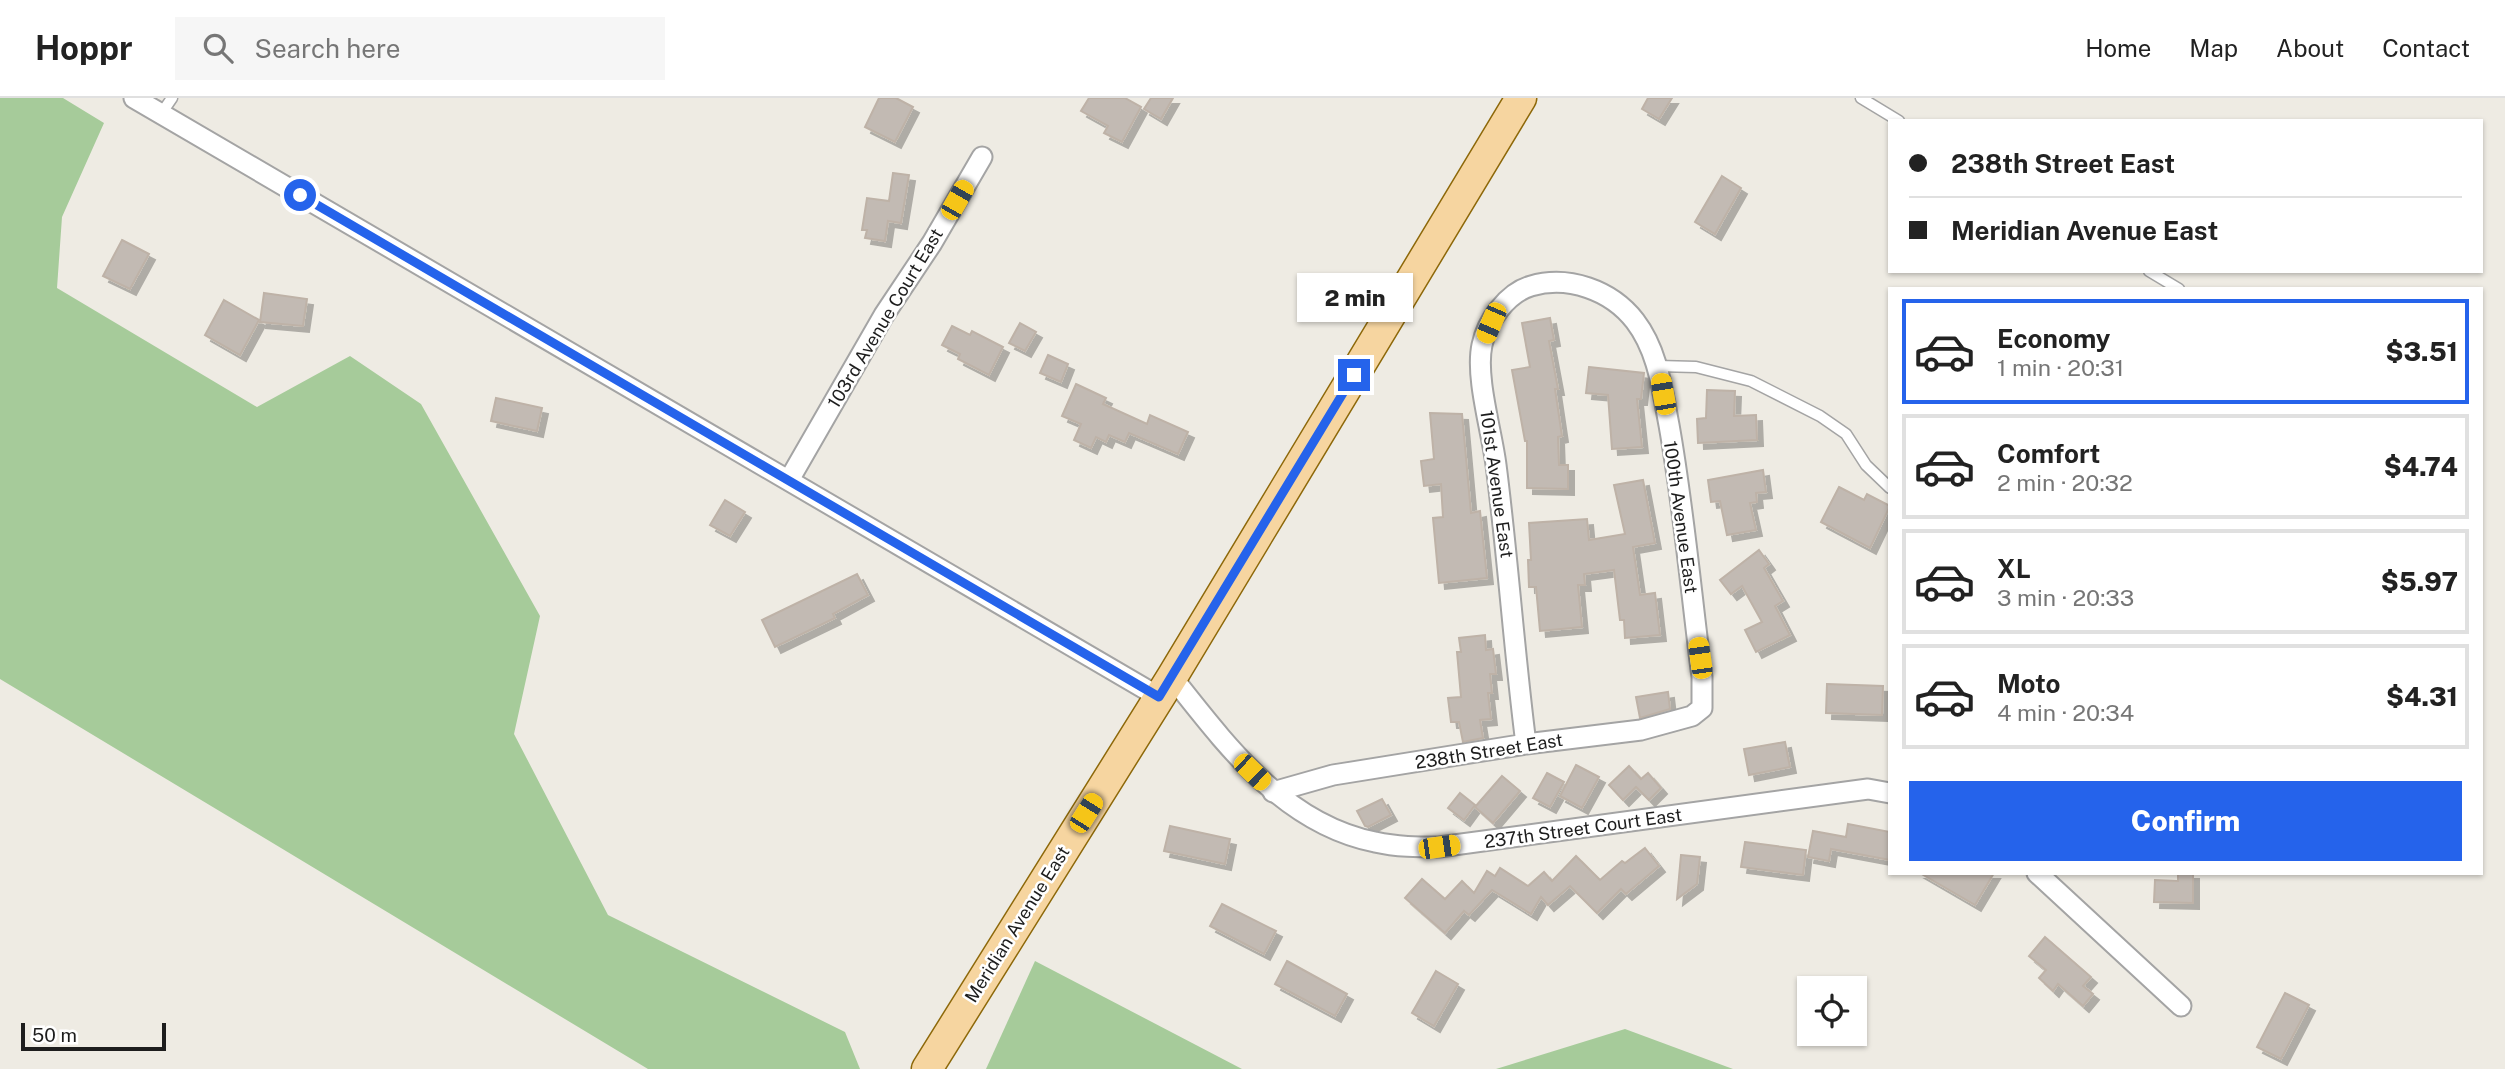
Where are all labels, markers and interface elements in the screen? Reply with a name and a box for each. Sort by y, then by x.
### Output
search box [175,17,665,80]
text: Hoppr [35,29,133,67]
icon: search [199,29,237,67]
text: Search here [255,33,401,64]
text: Home [2085,34,2151,62]
text: Map [2189,34,2238,62]
text: About [2276,34,2344,62]
text: Contact [2382,34,2470,62]
text: 238th Street East [1951,148,2175,179]
car [938,177,977,223]
route start [284,179,316,211]
text: Meridian Avenue East [1951,215,2218,246]
street label: 103rd Avenue Court East [823,224,947,412]
callout: 2 min [1296,274,1412,322]
text: 2 min [1324,284,1386,311]
car [1474,300,1509,346]
icon: car [1913,320,1976,383]
text: Economy [1997,323,2110,354]
text: $3.51 [2385,336,2458,367]
text: 1 min · 20:31 [1997,354,2124,381]
route end [1338,359,1370,391]
car [1650,371,1677,417]
street label: 101st Avenue East [1476,409,1518,559]
icon: car [1913,435,1976,498]
text: Comfort [1997,438,2100,469]
street label: 100th Avenue East [1660,439,1702,595]
text: $4.74 [2384,451,2458,482]
text: 2 min · 20:32 [1997,469,2133,496]
icon: car [1913,550,1976,613]
text: XL [1997,553,2031,584]
text: $5.97 [2381,566,2458,597]
text: 3 min · 20:33 [1997,584,2134,611]
car [1687,636,1714,680]
icon: car [1913,665,1976,728]
text: Moto [1997,668,2060,699]
text: $4.31 [2386,681,2458,712]
text: 4 min · 20:34 [1997,699,2134,726]
street label: 238th Street East [1414,729,1564,773]
car [1230,750,1275,794]
button: Confirm [1909,781,2462,861]
car [1066,790,1107,836]
street label: 237th Street Court East [1483,804,1683,852]
car [1417,834,1462,860]
street label: Meridian Avenue East [960,842,1074,1006]
map controls [1797,976,1867,1046]
button: locate [1797,976,1867,1046]
scale bar [21,1020,166,1052]
text: 50 m [32,1024,77,1046]

